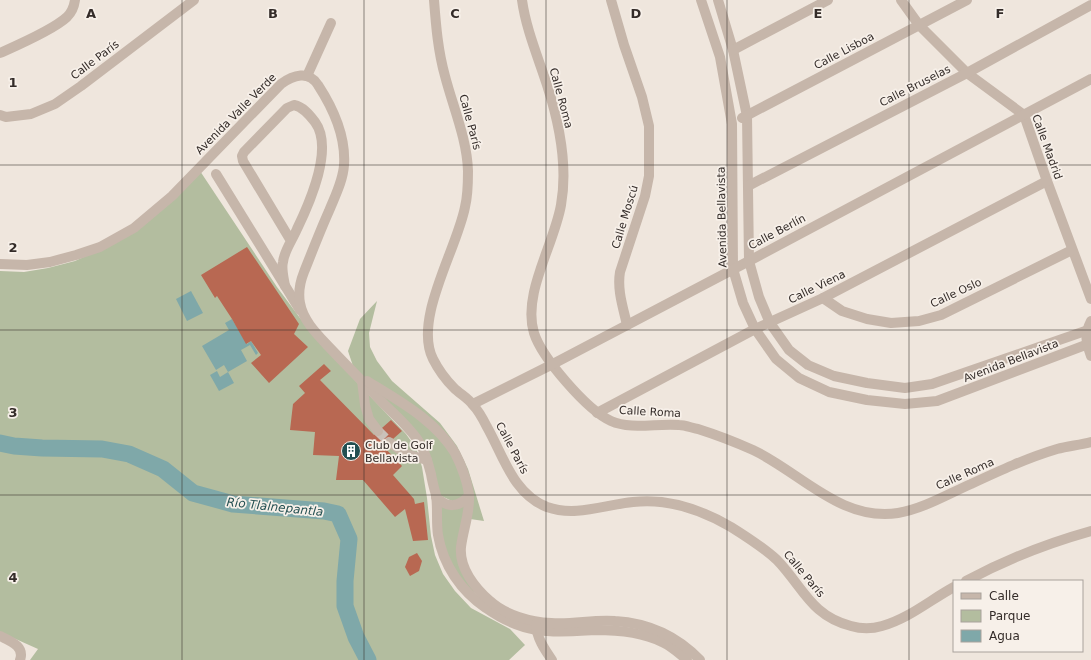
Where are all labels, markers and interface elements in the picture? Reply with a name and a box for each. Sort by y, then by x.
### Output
text: A [86,6,96,21]
text: B [268,6,278,21]
text: C [450,6,460,21]
text: D [631,6,642,21]
text: E [814,6,822,21]
text: F [996,6,1004,21]
street label: Calle Lisboa [812,30,876,72]
street label: Calle París [68,38,122,82]
street label: Calle Bruselas [877,62,953,109]
street label: Calle Roma [547,66,575,130]
street label: Avenida Valle Verde [193,71,279,157]
text: 1 [8,75,18,90]
street label: Calle París [456,93,484,151]
street label: Calle Madrid [1029,113,1065,181]
street label: Avenida Bellavista [715,166,729,268]
street label: Calle Moscú [609,184,641,250]
street label: Calle Berlín [746,212,808,252]
text: 2 [8,240,18,255]
street label: Calle Viena [786,268,848,306]
street label: Calle Oslo [928,275,984,311]
street label: Avenida Bellavista [962,337,1060,385]
street label: Calle Roma [619,404,681,420]
text: 3 [8,405,18,420]
street label: Calle París [493,420,531,476]
place label: Club de Golf Bellavista [365,439,434,465]
building icon: Club de Golf Bellavista [340,440,362,462]
street label: Calle Roma [934,455,996,493]
water label: Río Tlalnepantla [226,495,324,519]
street label: Calle París [781,548,827,600]
text: 4 [8,570,18,585]
legend [953,580,1083,652]
text: Calle [989,589,1019,603]
text: Parque [989,609,1030,623]
text: Agua [989,629,1020,643]

